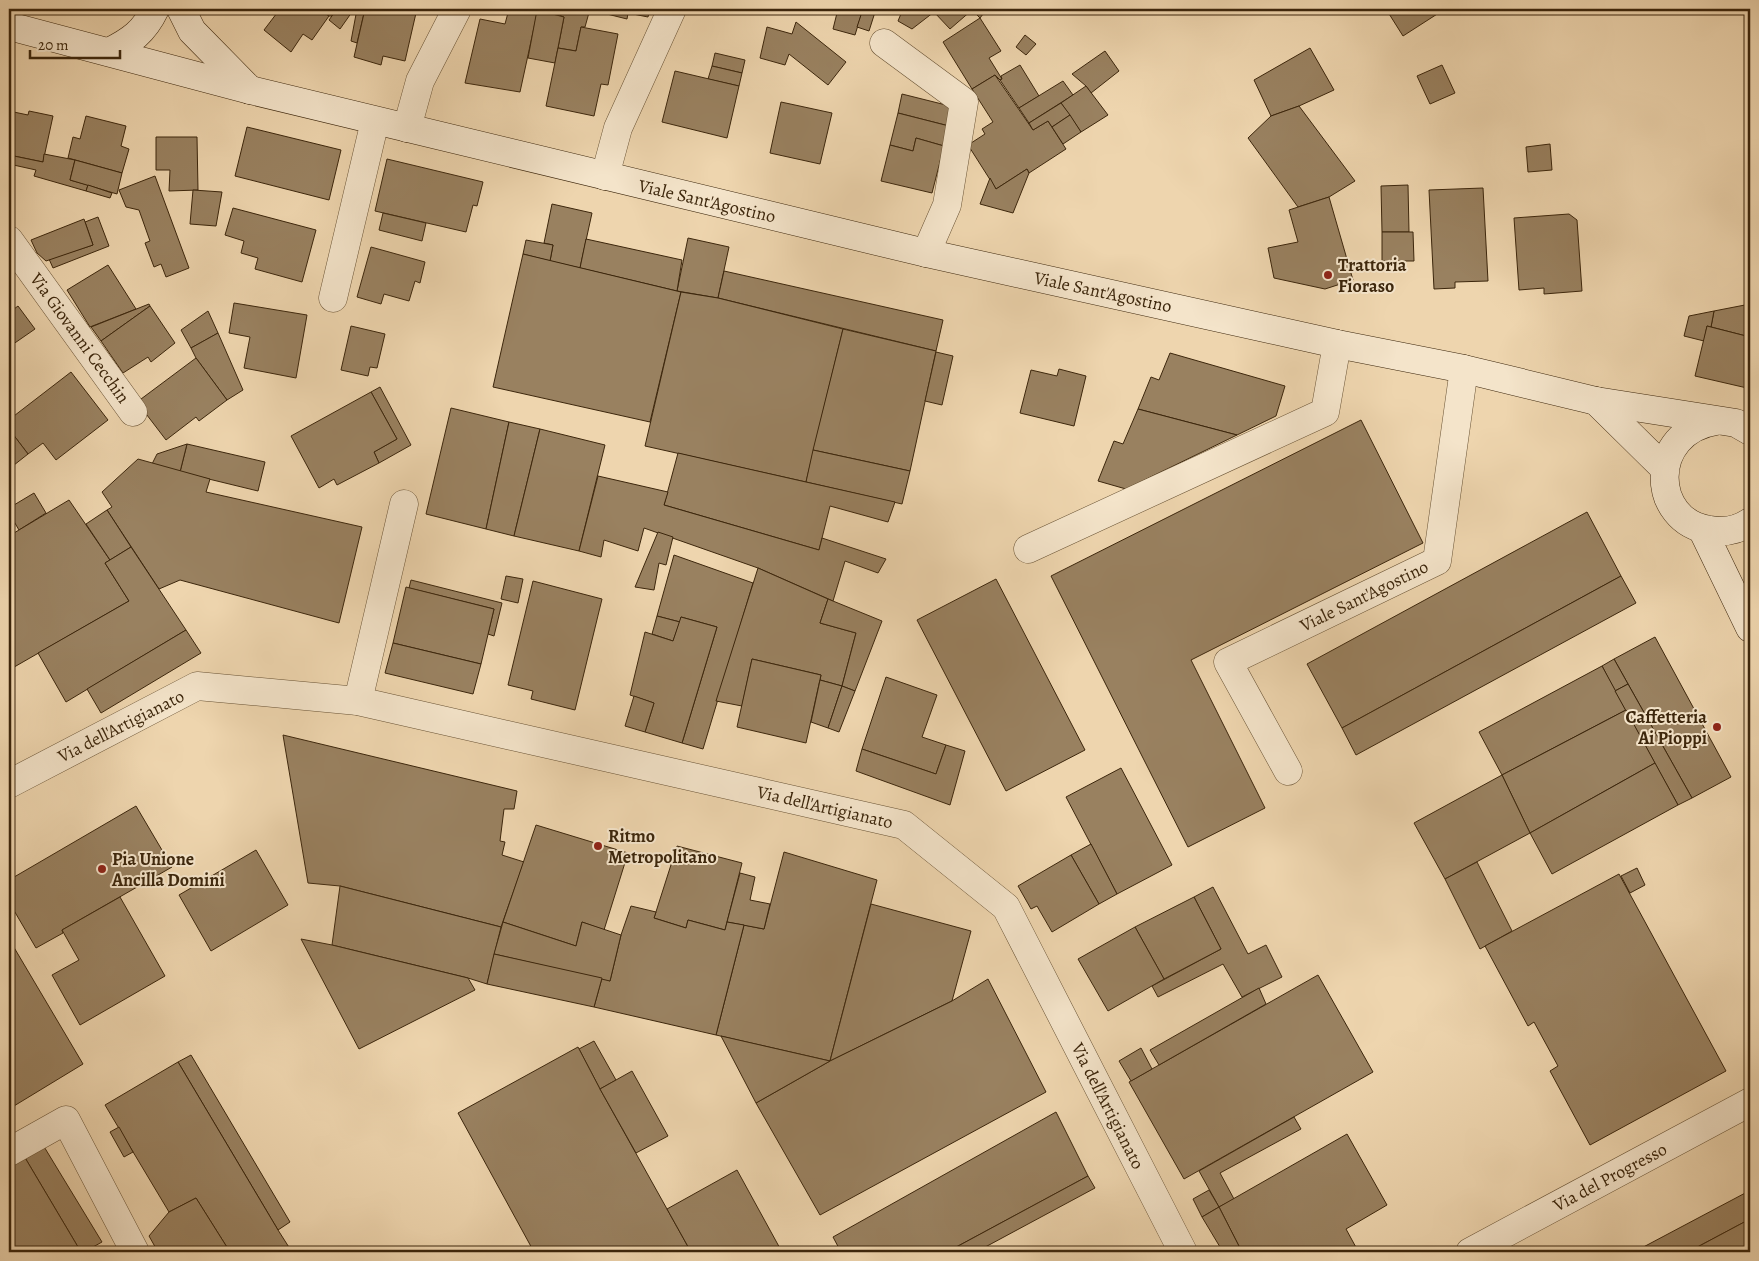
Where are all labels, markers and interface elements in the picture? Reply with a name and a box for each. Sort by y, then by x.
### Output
scale bar [30,28,120,60]
text: 20 m [38,35,69,55]
street label: Viale Sant'Agostino [635,173,778,228]
place label: Trattoria Fioraso [1338,253,1407,298]
street label: Viale Sant'Agostino [1031,265,1174,318]
street label: Via Giovanni Cecchin [24,267,136,408]
marker: Trattoria Fioraso [1322,269,1334,281]
street label: Viale Sant'Agostino [1295,555,1432,638]
street label: Via dell'Artigianato [53,684,188,769]
place label: Caffetteria Ai Pioppi [1625,705,1707,750]
marker: Caffetteria Ai Pioppi [1711,721,1723,733]
street label: Via dell'Artigianato [754,779,895,834]
place label: Ritmo Metropolitano [608,824,717,869]
marker: Ritmo Metropolitano [592,840,604,852]
place label: Pia Unione Ancilla Domini [111,847,225,892]
marker: Pia Unione Ancilla Domini [96,863,108,875]
street label: Via dell'Artigianato [1065,1038,1150,1173]
street label: Via del Progresso [1548,1137,1671,1218]

